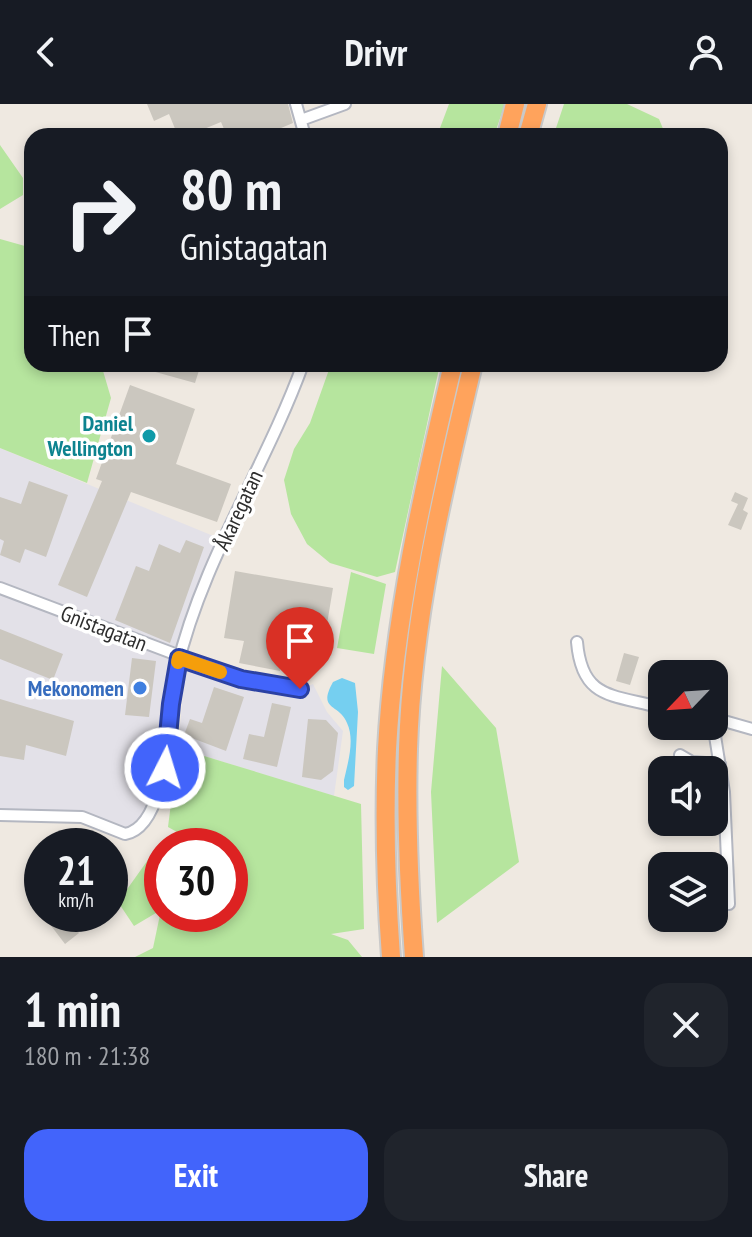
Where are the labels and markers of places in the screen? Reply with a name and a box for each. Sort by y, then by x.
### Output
place label: Daniel Wellington [46,409,134,462]
marker: Daniel Wellington [140,427,158,445]
pin [266,607,334,689]
place label: Mekonomen [28,674,124,702]
marker: Mekonomen [131,679,149,697]

